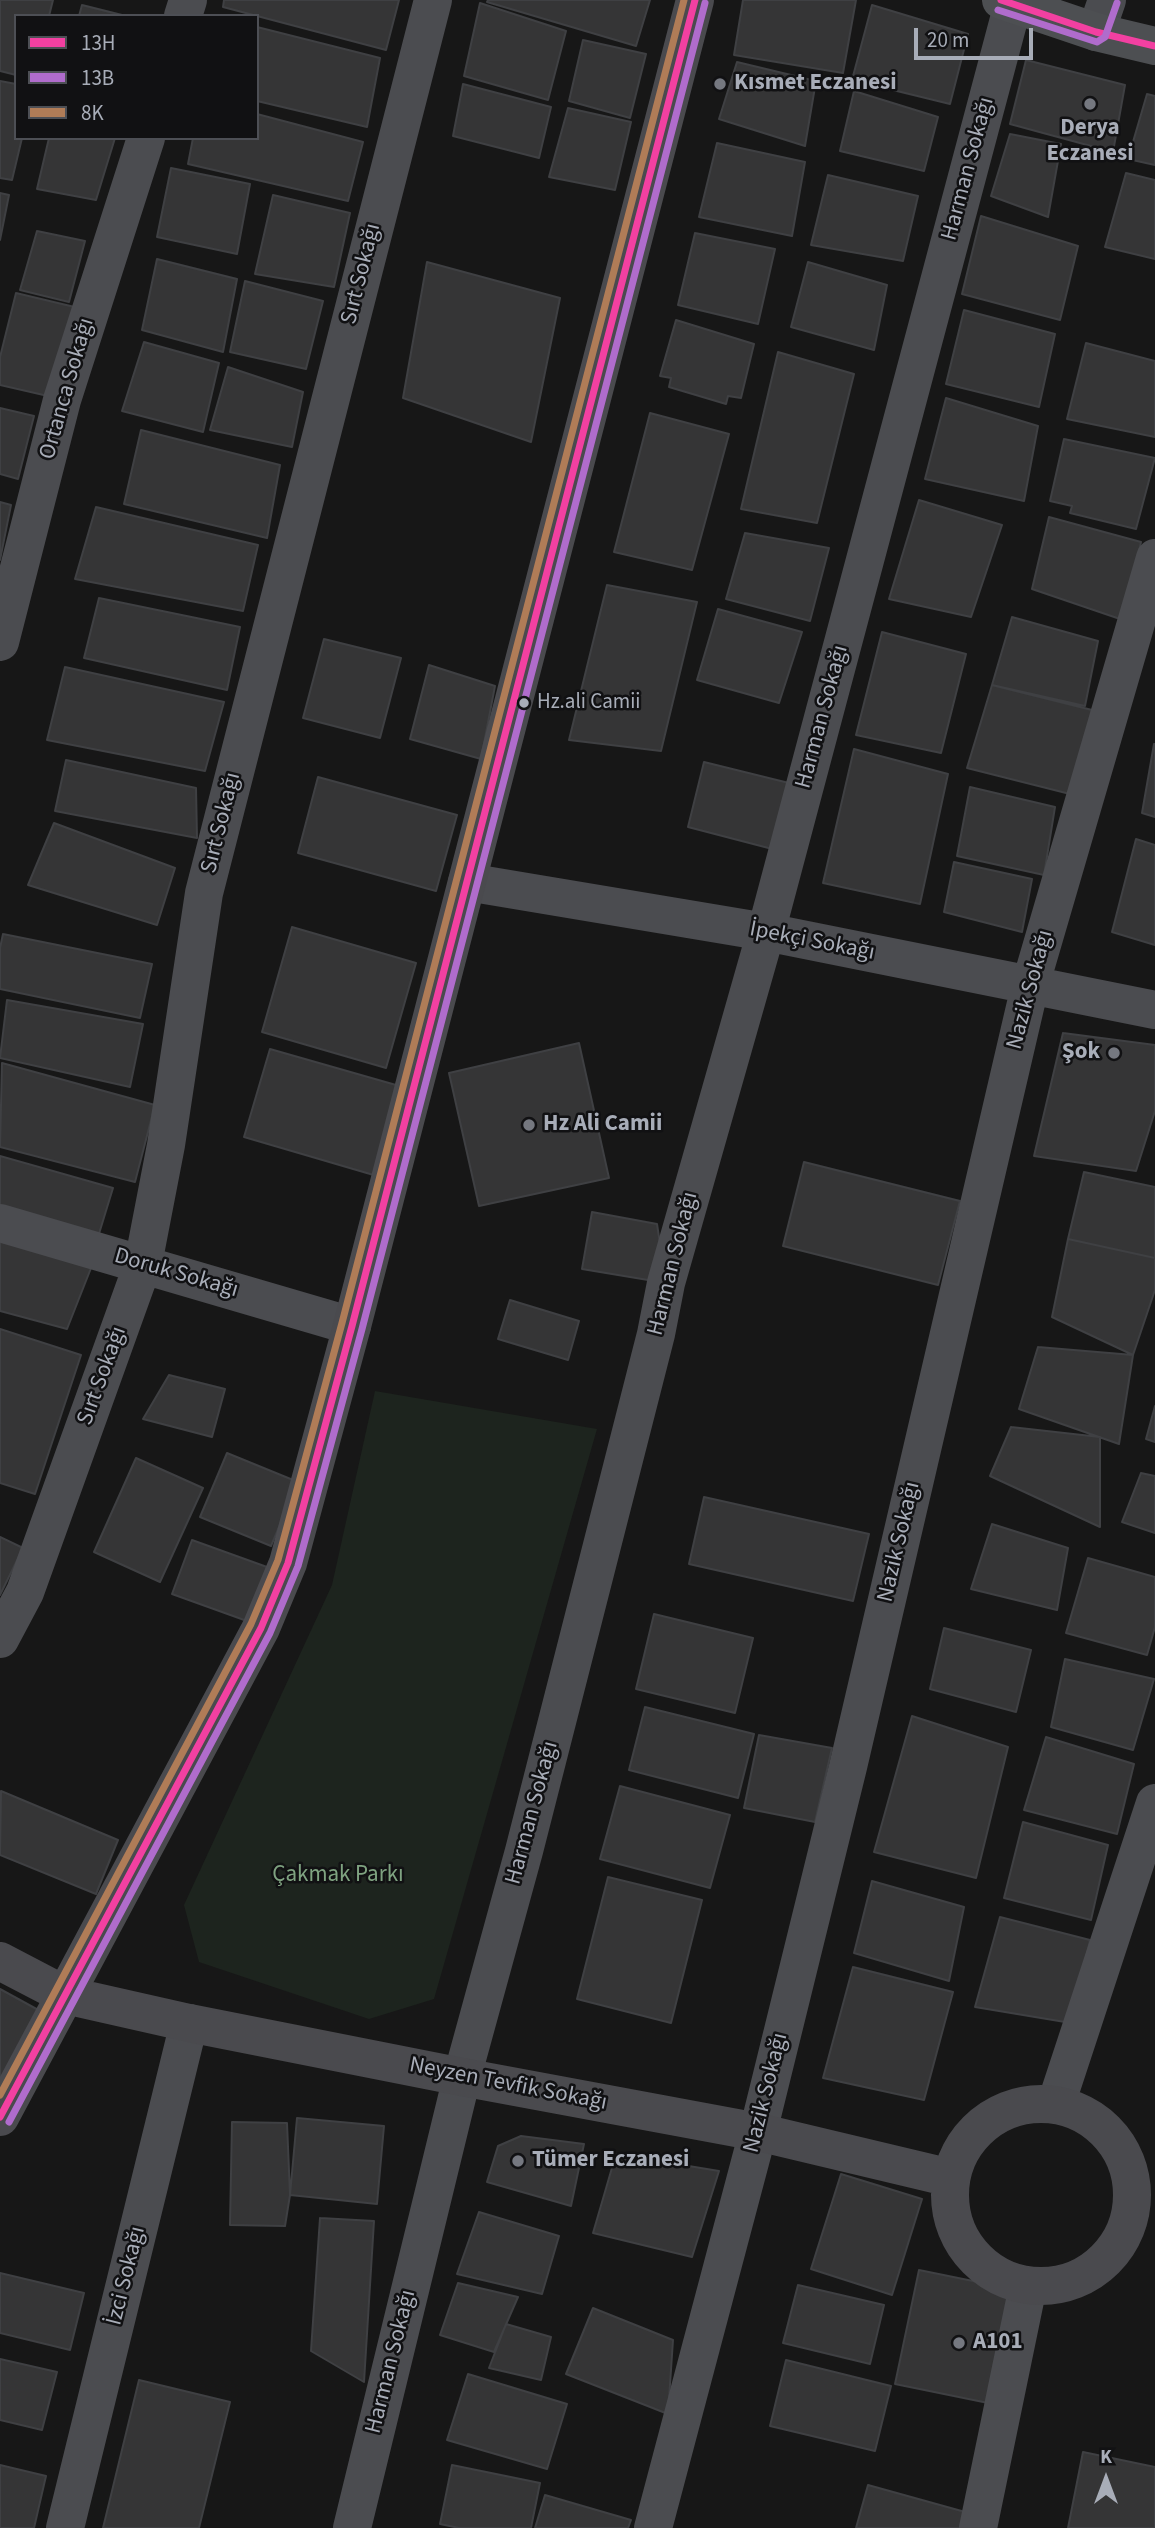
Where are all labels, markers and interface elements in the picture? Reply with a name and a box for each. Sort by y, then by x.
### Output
legend [14,14,259,140]
scale bar [917,14,1036,58]
text: 20 m [927,25,969,55]
text: 13H [81,28,116,58]
text: 13B [81,63,114,93]
place label: Kısmet Eczanesi [734,70,897,98]
marker: Kısmet Eczanesi [712,76,728,92]
street label: Harman Sokağı [937,94,1001,244]
marker: Derya Eczanesi [1082,96,1098,112]
text: 8K [81,98,104,128]
place label: Derya Eczanesi [1046,115,1134,169]
street label: Sırt Sokağı [336,221,388,327]
street label: Ortanca Sokağı [35,315,101,463]
street label: Harman Sokağı [791,642,855,792]
place label: Hz.ali Camii [537,690,640,716]
marker: Hz.ali Camii [517,696,531,710]
street label: Sırt Sokağı [196,770,248,876]
street label: İpekçi Sokağı [747,916,877,968]
street label: Nazik Sokağı [1002,927,1060,1053]
place label: Şok [1062,1039,1100,1067]
marker: Şok [1106,1045,1122,1061]
place label: Hz Ali Camii [543,1111,662,1139]
marker: Hz Ali Camii [521,1117,537,1133]
street label: Harman Sokağı [643,1189,705,1339]
street label: Doruk Sokağı [111,1243,241,1305]
street label: Sırt Sokağı [72,1323,134,1429]
street label: Nazik Sokağı [873,1479,927,1605]
street label: Harman Sokağı [501,1738,565,1888]
park label: Çakmak Parkı [272,1862,404,1890]
street label: Nazik Sokağı [739,2030,795,2156]
street label: Neyzen Tevfik Sokağı [407,2052,609,2118]
place label: Tümer Eczanesi [532,2147,689,2175]
marker: Tümer Eczanesi [510,2153,526,2169]
street label: İzci Sokağı [101,2224,153,2328]
street label: Harman Sokağı [361,2287,423,2437]
place label: A101 [973,2329,1023,2357]
marker: A101 [951,2335,967,2351]
north arrow [1071,2444,1141,2514]
text: K [1100,2444,1112,2471]

